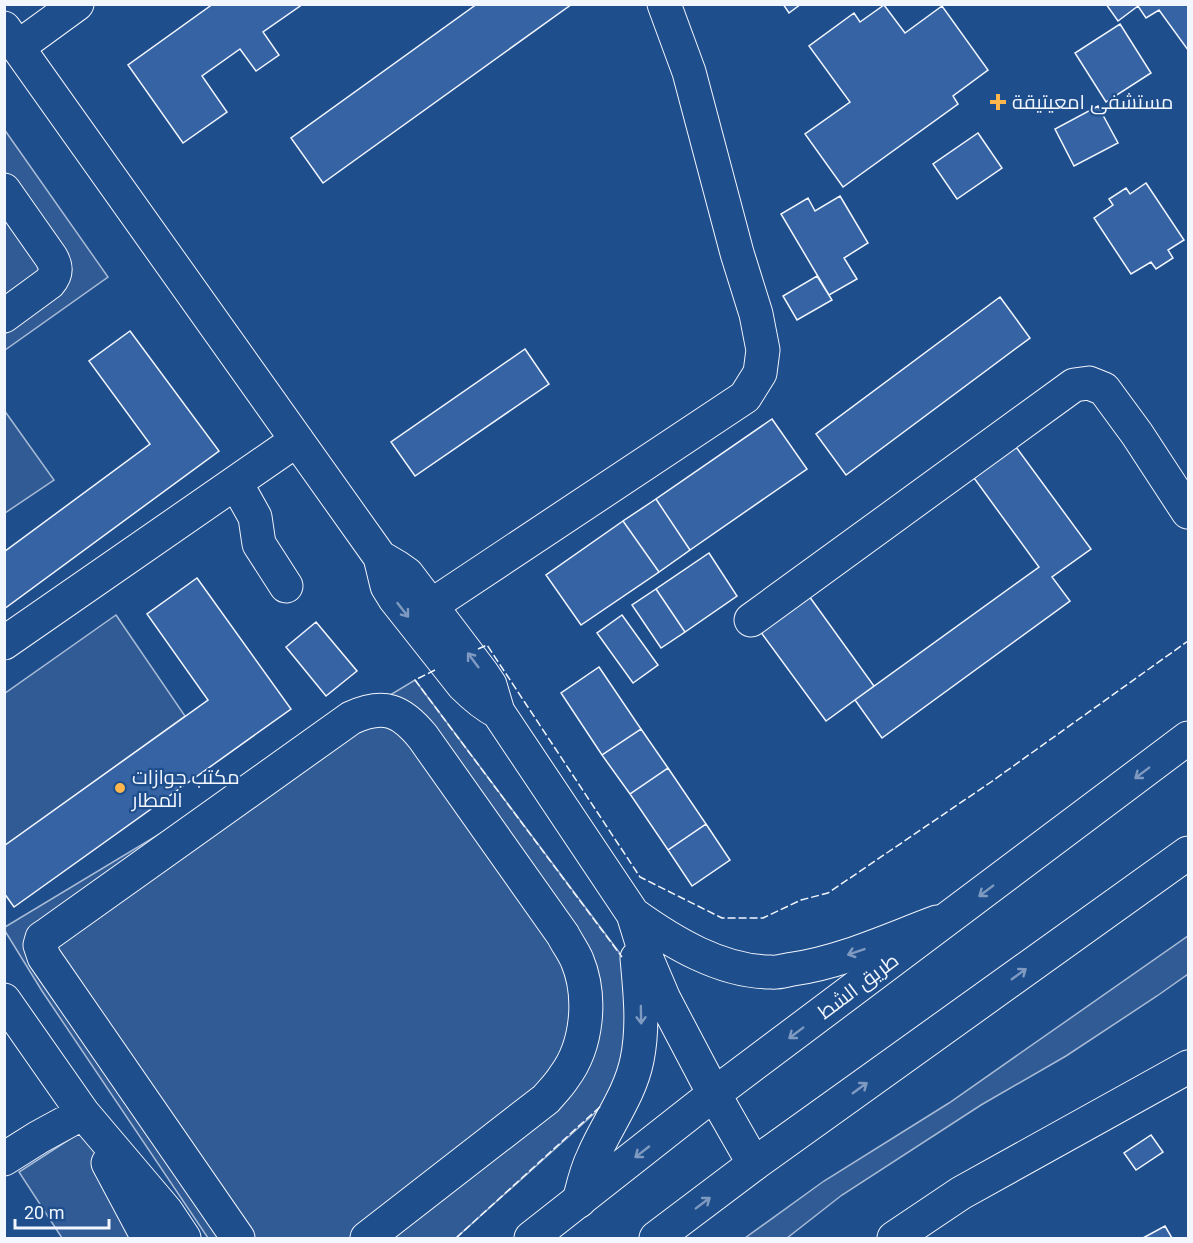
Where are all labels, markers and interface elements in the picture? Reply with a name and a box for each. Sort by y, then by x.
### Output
place label: مستشفى امعيتيقة [1012,90,1173,115]
marker: مستشفى امعيتيقة [989,93,1007,111]
one-way arrow [397,602,410,618]
one-way arrow [466,652,479,668]
place label: مكتب جوازات المطار [131,765,240,812]
one-way arrow [1134,767,1150,780]
marker: مكتب جوازات المطار [113,781,127,795]
one-way arrow [978,884,994,897]
one-way arrow [847,947,866,958]
street label: طريق الشط [813,948,904,1025]
one-way arrow [1010,968,1026,981]
one-way arrow [635,1004,646,1024]
one-way arrow [789,1026,805,1039]
one-way arrow [852,1082,868,1094]
one-way arrow [634,1145,650,1158]
scale bar [15,1192,110,1230]
one-way arrow [694,1197,710,1209]
text: 20 m [24,1202,64,1223]

